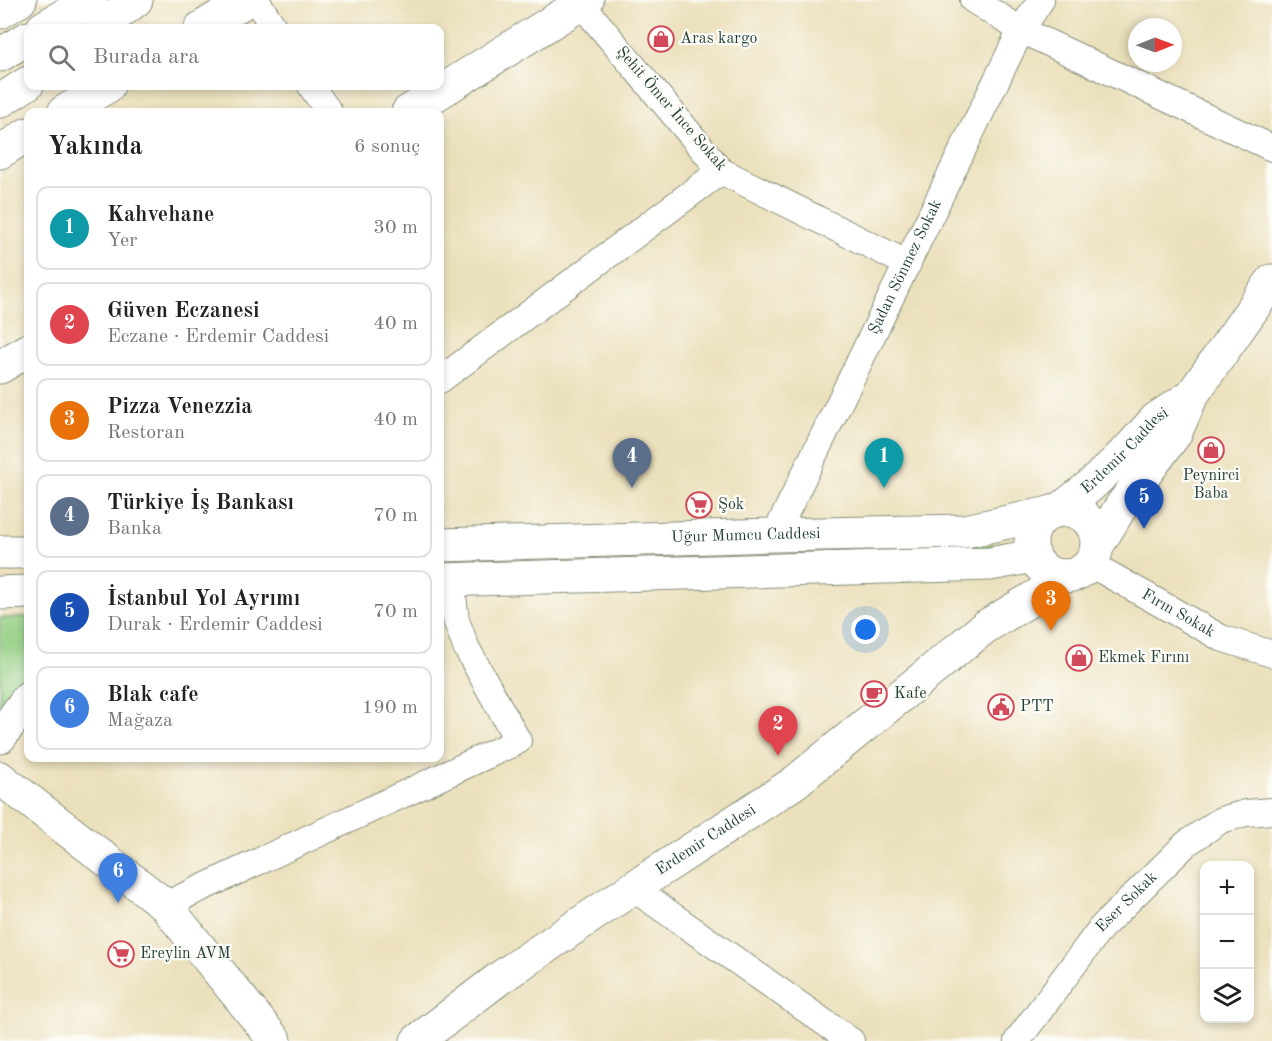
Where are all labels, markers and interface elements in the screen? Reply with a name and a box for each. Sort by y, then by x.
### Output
north arrow [1128,18,1182,72]
search box [24,24,444,90]
shop icon: Aras kargo [646,24,676,54]
place label: Aras kargo [680,31,758,47]
icon: search [45,41,78,74]
street label: Şehit Ömer İnce Sokak [613,41,732,174]
text: Burada ara [93,46,199,68]
text: Yakında [48,134,143,160]
text: 6 sonuç [354,137,420,157]
street label: Şadan Sönmez Sokak [866,197,945,337]
text: Kahvehane [107,204,214,226]
text: 1 [64,218,75,238]
text: 30 m [373,218,418,238]
text: Yer [107,231,138,251]
text: Güven Eczanesi [107,300,260,322]
text: 2 [64,314,75,334]
text: 40 m [373,314,418,334]
text: Eczane · Erdemir Caddesi [107,327,329,347]
text: Pizza Venezzia [107,396,252,418]
street label: Erdemir Caddesi [1079,405,1171,497]
text: 3 [64,410,75,430]
text: 40 m [373,410,418,430]
text: Restoran [107,423,185,443]
shop icon: Peynirci Baba [1196,435,1226,465]
pin: 4 [612,438,652,488]
pin: 1 [864,438,904,488]
place label: Peynirci Baba [1183,468,1239,502]
pin: 5 [1124,480,1164,529]
supermarket icon: Şok [684,490,714,520]
text: Türkiye İş Bankası [107,492,294,514]
place label: Şok [718,497,744,513]
text: 4 [64,506,75,526]
text: 70 m [373,506,418,526]
text: Banka [107,519,162,539]
street label: Uğur Mumcu Caddesi [671,526,821,546]
pin: 3 [1032,582,1070,631]
street label: Fırın Sokak [1139,587,1218,641]
text: İstanbul Yol Ayrımı [107,588,300,610]
text: 5 [64,602,75,622]
text: 70 m [373,602,418,622]
text: Durak · Erdemir Caddesi [107,615,323,635]
your location [851,615,880,644]
shop icon: Ekmek Fırını [1064,643,1094,673]
place label: Ekmek Fırını [1098,650,1189,666]
cafe icon: Kafe [859,679,889,709]
text: Blak cafe [107,684,199,706]
place label: Kafe [894,686,927,702]
public building icon: PTT [986,692,1016,722]
text: 6 [64,698,75,718]
text: 190 m [362,698,418,718]
place label: PTT [1020,699,1054,715]
pin: 2 [758,706,798,756]
text: Mağaza [107,711,173,731]
street label: Erdemir Caddesi [653,802,759,879]
pin: 6 [98,854,138,903]
map controls [1200,861,1254,1023]
button: + [1200,861,1254,915]
street label: Eser Sokak [1093,869,1160,936]
button: − [1200,915,1254,969]
supermarket icon: Ereylin AVM [106,939,136,969]
place label: Ereylin AVM [140,946,231,962]
button: layers [1200,969,1254,1023]

